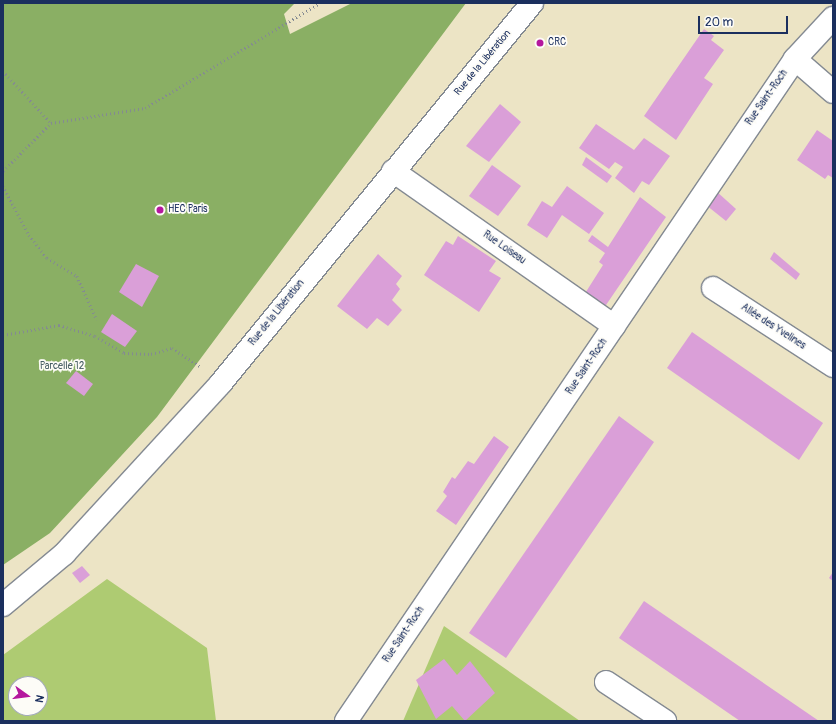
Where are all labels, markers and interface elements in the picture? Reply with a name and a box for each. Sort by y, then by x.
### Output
scale bar [700,8,790,34]
text: 20 m [705,15,733,30]
street label: Rue de la Libération [452,28,514,98]
place label: CRC [548,37,566,49]
marker: CRC [535,38,545,48]
street label: Rue Saint-Roch [743,68,791,128]
place label: HEC Paris [168,204,207,216]
marker: HEC Paris [155,205,165,215]
street label: Rue Loiseau [480,229,528,267]
street label: Rue de la Libération [247,278,307,348]
street label: Allée des Yvelines [738,302,808,352]
street label: Rue Saint-Roch [564,337,610,397]
park label: Parcelle 12 [40,361,84,373]
street label: Rue Saint-Roch [381,605,427,665]
north arrow [8,676,48,716]
text: N [32,694,46,704]

